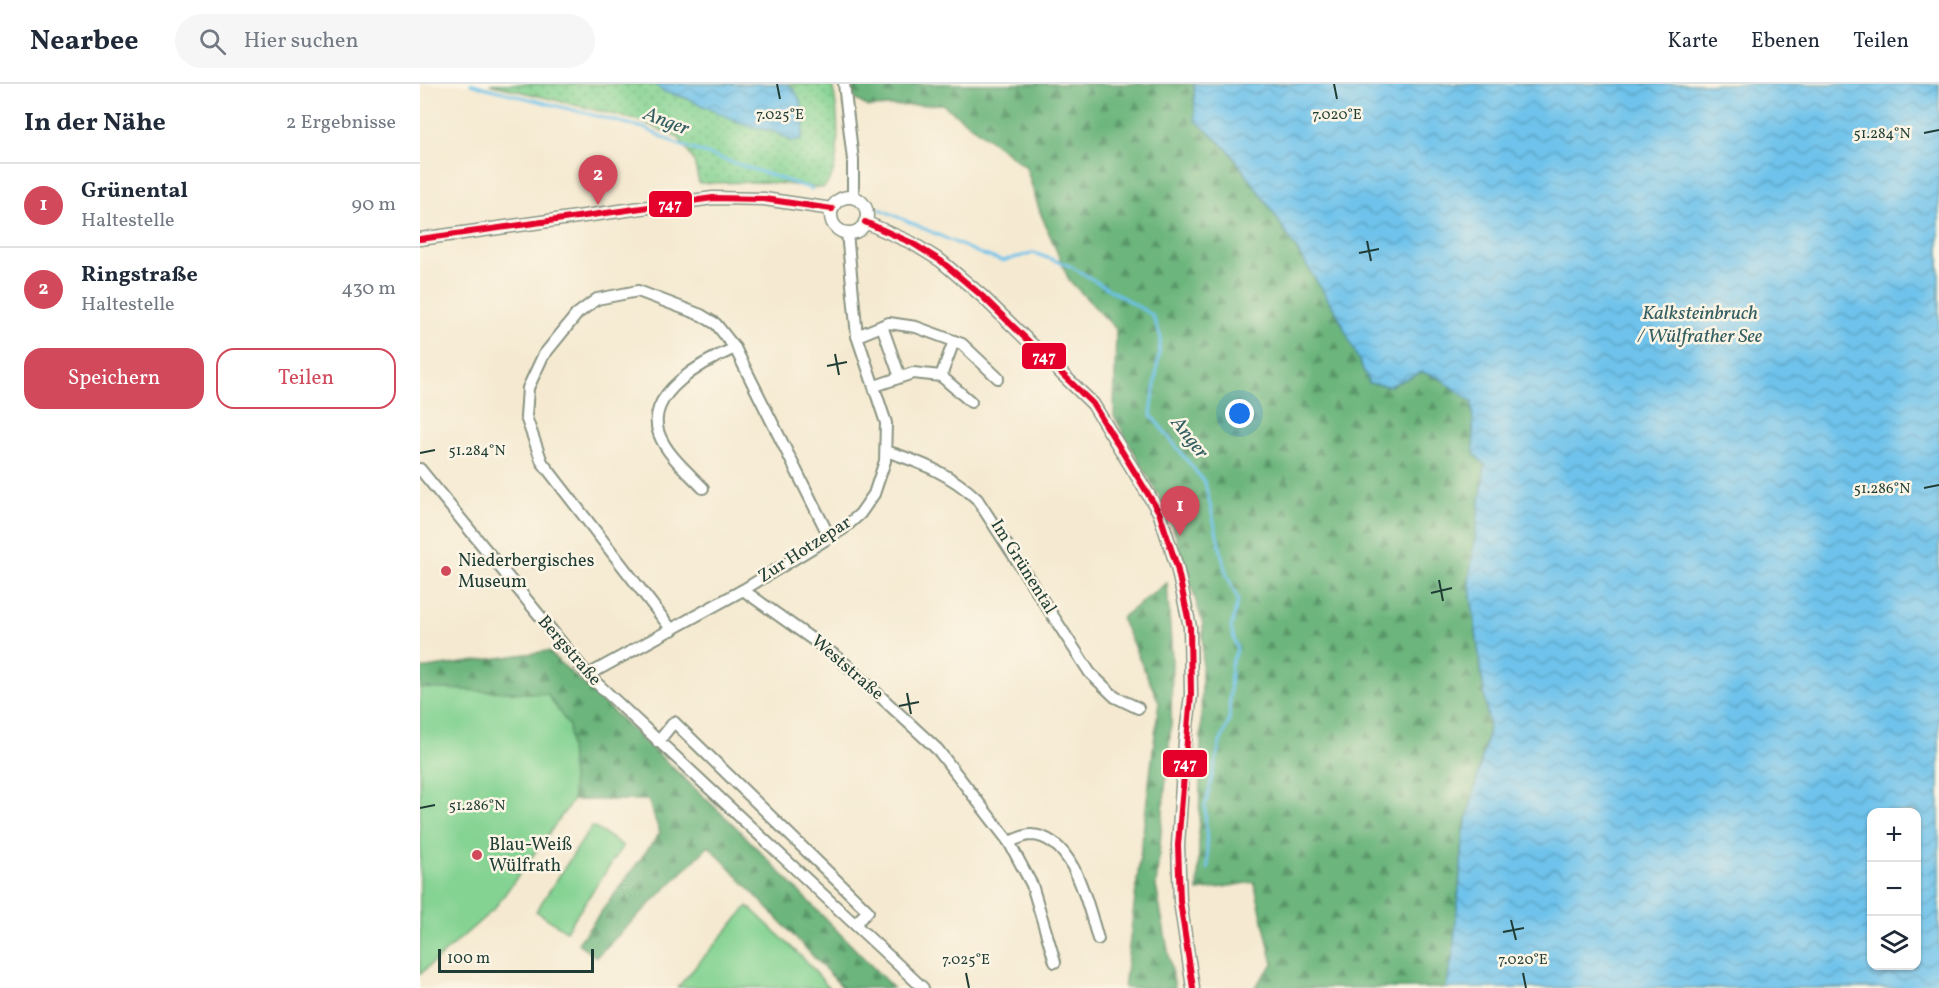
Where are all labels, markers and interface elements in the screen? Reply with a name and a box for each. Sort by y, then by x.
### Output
search box [175,14,595,68]
text: Nearbee [30,22,139,61]
icon: search [196,25,229,58]
text: Hier suchen [244,26,359,57]
text: Karte [1667,27,1718,56]
text: Ebenen [1751,27,1820,56]
text: Teilen [1853,27,1909,56]
water label: Anger [638,100,694,144]
text: In der Nähe [24,105,166,141]
text: 7.025°E [756,105,804,126]
text: 7.020°E [1312,105,1362,126]
text: 2 Ergebnisse [286,109,396,137]
text: 51.284°N [1853,124,1911,145]
pin: 2 [578,156,618,205]
text: Grünental [81,176,188,207]
line badge: 747 [648,190,693,218]
text: 1 [39,191,48,219]
text: 90 m [352,191,396,219]
text: 747 [658,195,682,217]
text: Haltestelle [81,207,175,235]
text: Ringstraße [81,260,198,291]
text: 2 [38,275,49,303]
text: 430 m [341,275,396,303]
text: Haltestelle [81,291,175,319]
water label: Kalksteinbruch / Wülfrather See [1637,300,1763,351]
line badge: 747 [1021,342,1067,370]
text: 747 [1032,347,1056,369]
button: Speichern [24,348,204,409]
button: Teilen [216,348,396,409]
your location [1225,399,1254,428]
water label: Anger [1163,410,1215,466]
text: 51.284°N [448,441,506,462]
text: 51.286°N [1854,479,1910,500]
pin: 1 [1160,486,1200,536]
street label: Zur Hotzepar [754,510,857,589]
street label: Im Grünental [984,515,1062,619]
place label: Niederbergisches Museum [458,549,594,595]
marker: Niederbergisches Museum [439,564,453,578]
street label: Bergstraße [531,610,607,692]
street label: Weststraße [805,629,889,707]
line badge: 747 [1162,749,1208,778]
text: 747 [1173,754,1197,776]
text: 51.286°N [449,796,505,817]
map controls [1867,808,1921,970]
button: + [1867,808,1921,862]
place label: Blau-Weiß Wülfrath [489,833,573,879]
marker: Blau-Weiß Wülfrath [470,848,484,862]
button: − [1867,862,1921,916]
button: layers [1867,916,1921,970]
scale bar [438,946,594,974]
text: 100 m [447,948,490,970]
text: 7.025°E [942,950,990,971]
text: 7.020°E [1498,950,1548,971]

